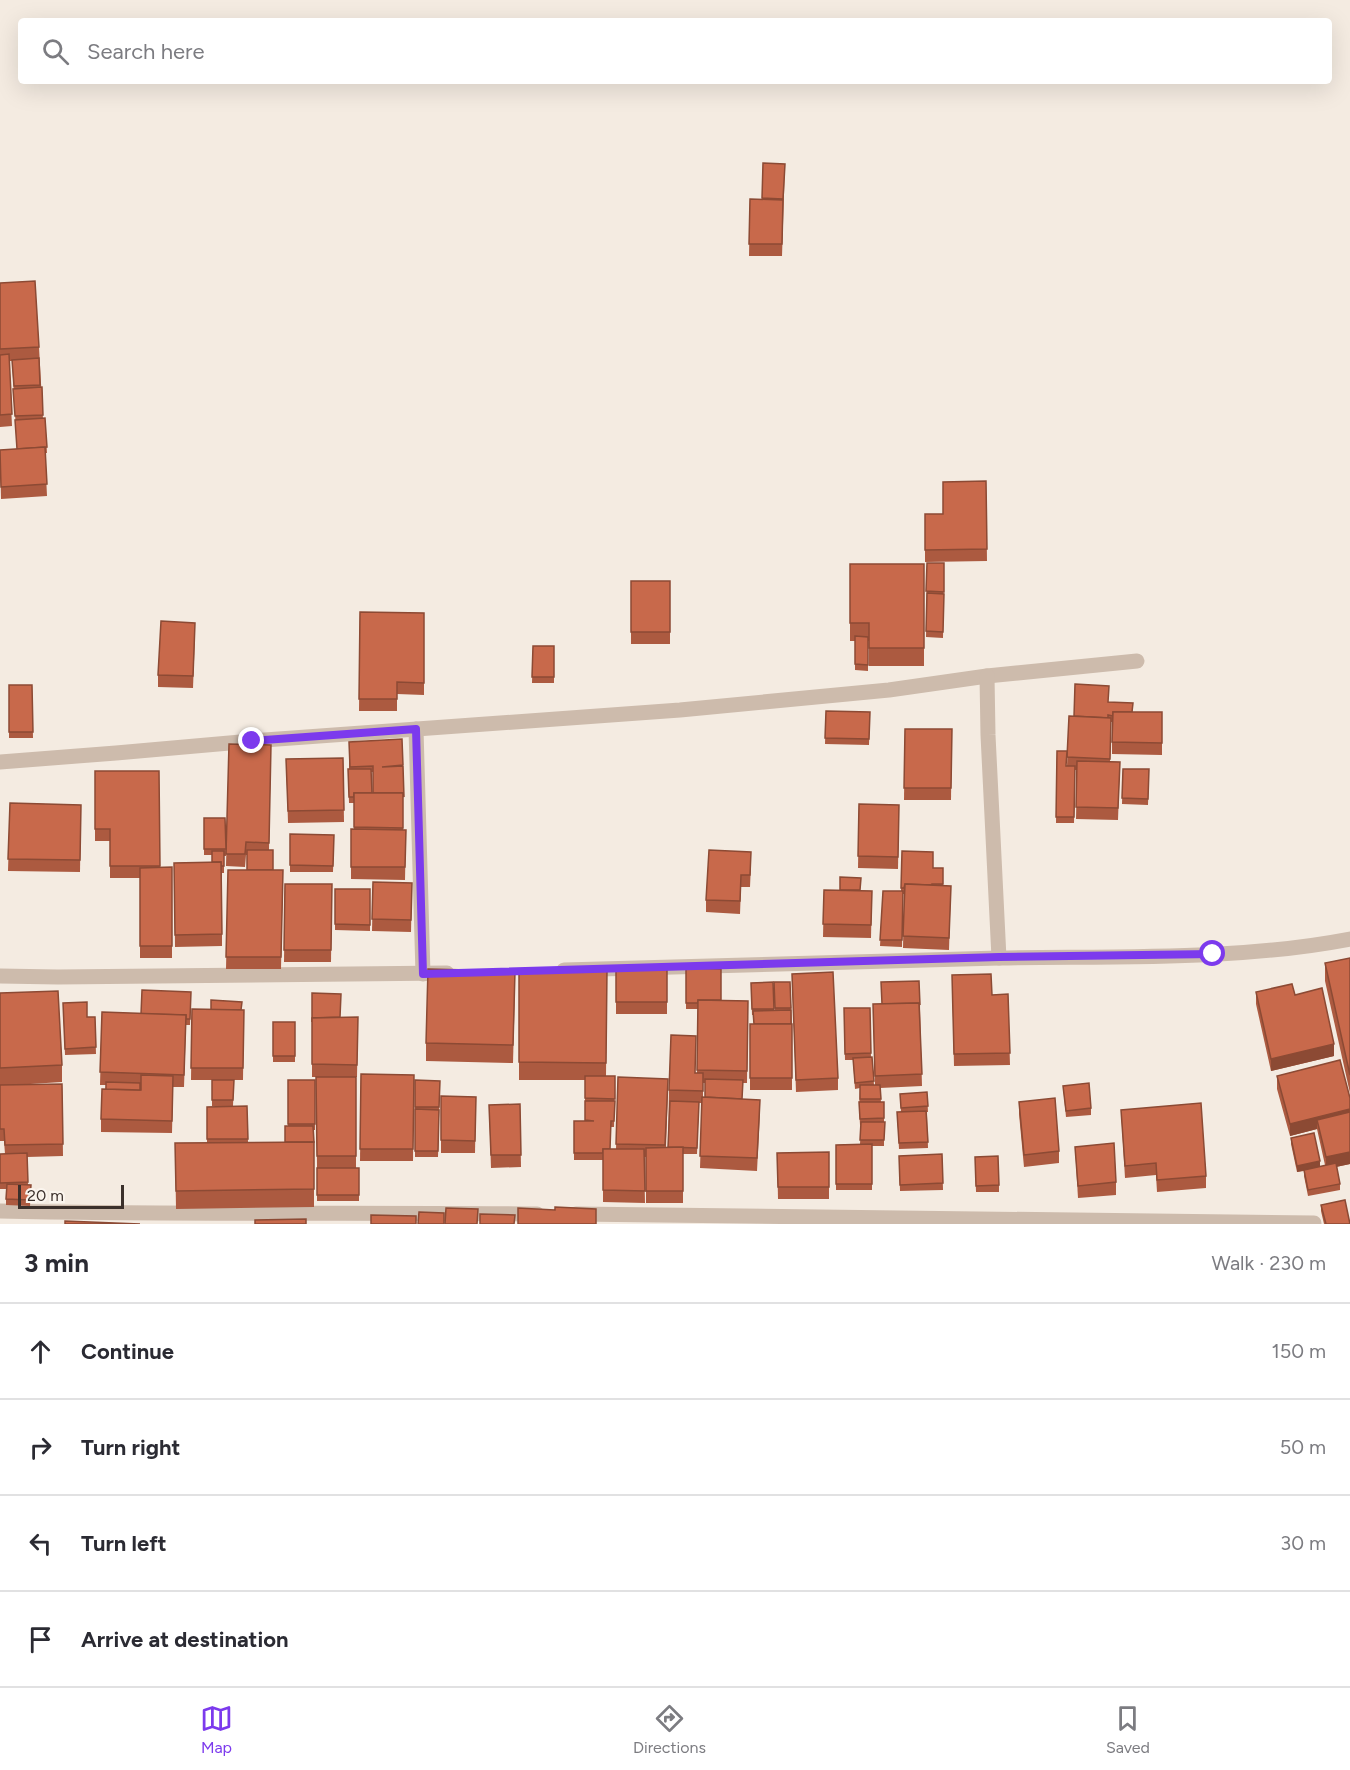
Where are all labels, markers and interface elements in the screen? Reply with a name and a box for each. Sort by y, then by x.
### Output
search box [18,18,1332,84]
icon: search [39,35,72,68]
text: Search here [87,38,205,65]
route end [238,727,264,753]
route start [1199,940,1225,966]
scale bar [18,1182,124,1210]
text: 20 m [27,1186,64,1205]
text: 3 min [24,1247,89,1279]
text: Walk · 230 m [1212,1251,1326,1275]
icon: ahead [24,1335,57,1368]
text: Continue [81,1338,174,1365]
text: 150 m [1271,1339,1326,1363]
icon: right [24,1431,57,1464]
text: Turn right [81,1434,180,1461]
text: 50 m [1280,1435,1326,1459]
icon: left [24,1527,57,1560]
text: Turn left [81,1530,167,1557]
text: 30 m [1280,1531,1326,1555]
icon: arrive [24,1623,57,1656]
text: Arrive at destination [81,1626,289,1653]
tab: Map [200,1702,233,1757]
tab: Directions [633,1702,706,1757]
tab: Saved [1106,1702,1150,1757]

